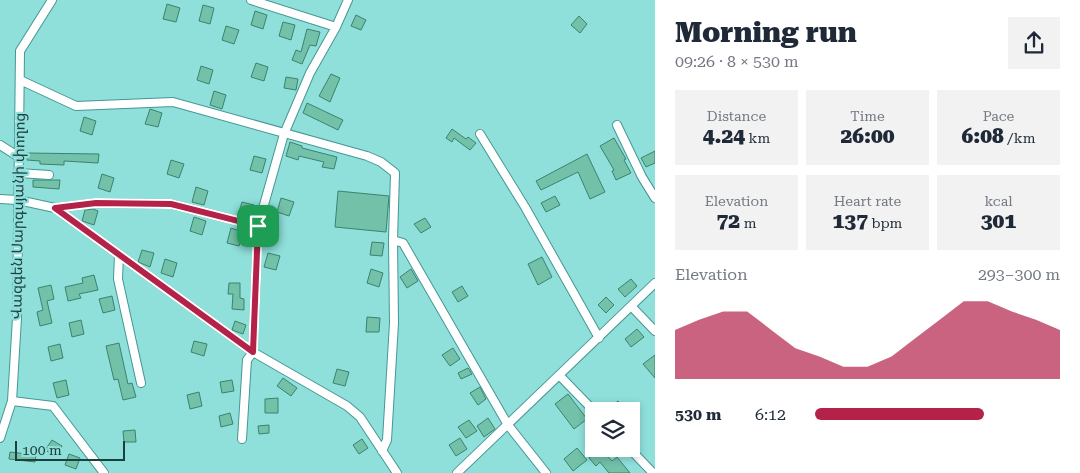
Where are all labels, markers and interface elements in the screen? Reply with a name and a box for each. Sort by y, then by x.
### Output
text: Morning run [675,16,857,49]
button: share [1008,17,1060,69]
text: 09:26 · 8 × 530 m [675,52,799,71]
text: Distance [707,108,766,124]
text: Time [850,108,885,124]
text: Pace [983,108,1014,124]
street label: Վազգեն Սարգսյանի փողոց [7,112,29,320]
text: 4.24 [703,124,745,148]
text: 26:00 [840,124,895,148]
text: 6:08 [961,124,1004,148]
text: km [745,130,770,146]
text: /km [1004,130,1036,146]
text: Elevation [705,193,768,209]
text: Heart rate [834,193,901,209]
text: kcal [984,193,1013,209]
pin [237,205,279,247]
text: 72 [717,209,740,233]
text: 137 [833,209,868,233]
text: 301 [981,209,1016,233]
icon: arrive [244,212,272,240]
text: m [740,215,756,231]
text: bpm [868,215,902,231]
text: Elevation [675,265,748,284]
text: 293–300 m [978,265,1060,284]
map controls [585,402,640,457]
button: layers [585,402,640,457]
text: 530 m [675,405,721,424]
text: 6:12 [755,405,786,424]
scale bar [15,438,125,461]
text: 100 m [22,442,62,458]

